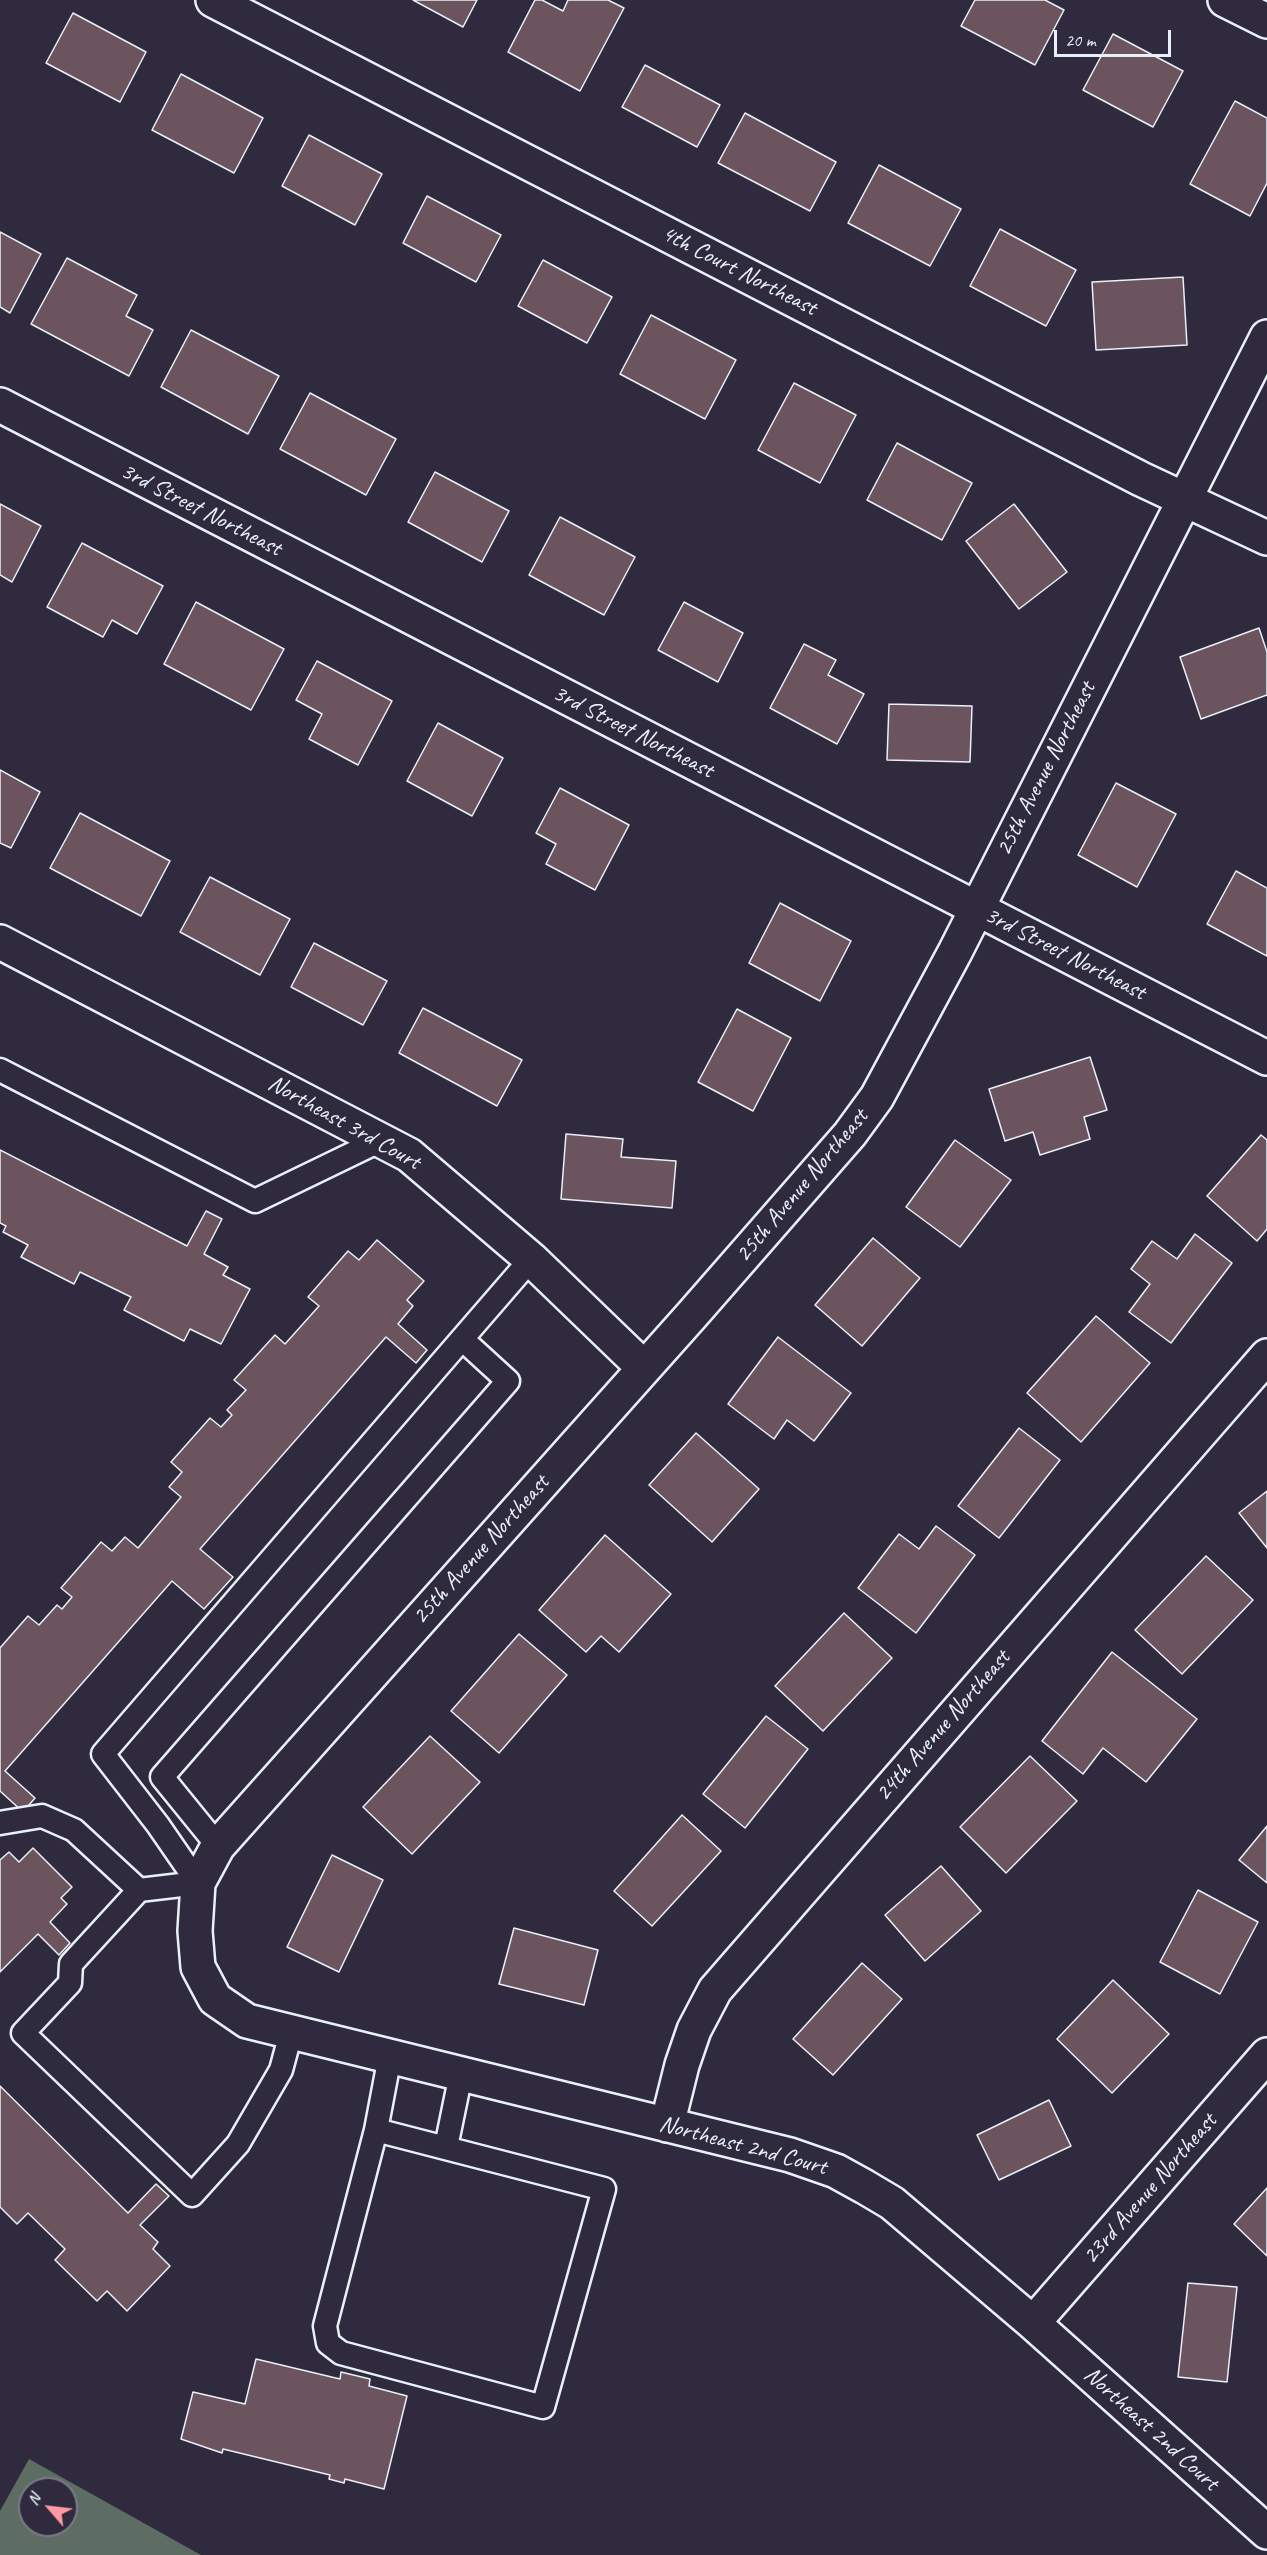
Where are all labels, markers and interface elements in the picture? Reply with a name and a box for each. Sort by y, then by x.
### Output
scale bar [1057,18,1174,56]
text: 20 m [1065,29,1096,51]
street label: 4th Court Northeast [656,219,822,323]
street label: 3rd Street Northeast [116,457,286,563]
street label: 25th Avenue Northeast [990,677,1102,861]
street label: 3rd Street Northeast [548,679,718,785]
street label: 3rd Street Northeast [980,901,1150,1007]
street label: Northeast 3rd Court [263,1069,425,1177]
street label: 25th Avenue Northeast [729,1103,875,1269]
street label: 25th Avenue Northeast [406,1469,556,1631]
street label: 24th Avenue Northeast [869,1644,1017,1808]
street label: 23rd Avenue Northeast [1077,2108,1223,2270]
street label: Northeast 2nd Court [656,2110,830,2182]
street label: Northeast 2nd Court [1077,2361,1225,2497]
north arrow [18,2477,78,2537]
text: N [23,2490,45,2509]

